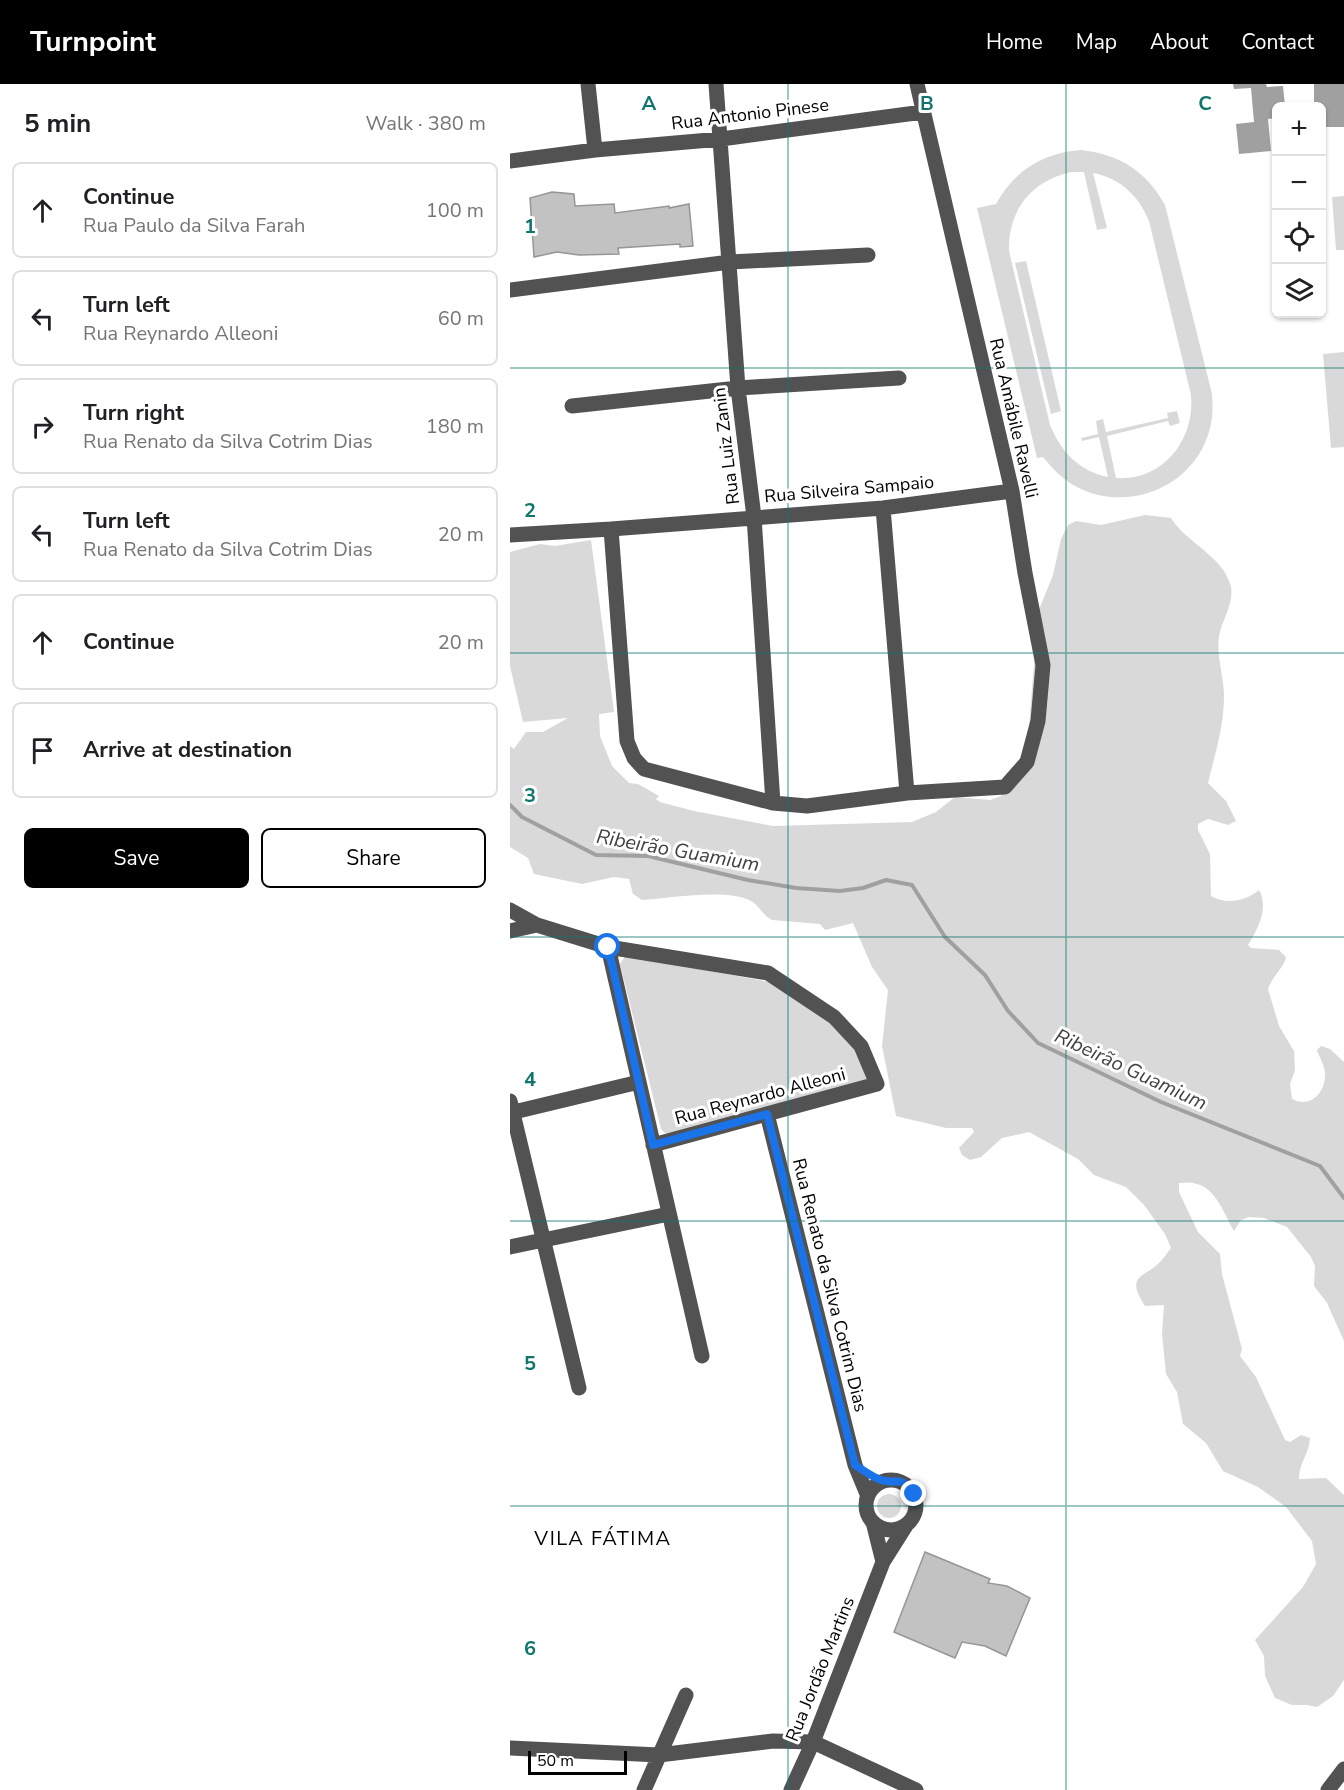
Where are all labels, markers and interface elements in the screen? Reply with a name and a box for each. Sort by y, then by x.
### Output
text: Turnpoint [30,23,156,61]
text: Home [986,28,1043,56]
text: Map [1076,28,1117,56]
text: About [1150,28,1208,56]
text: Contact [1241,28,1314,56]
text: A [642,90,657,117]
text: B [920,90,934,117]
text: C [1198,90,1212,117]
street label: Rua Antonio Pinese [670,92,830,136]
map controls [1272,102,1326,318]
button: + [1272,102,1326,156]
text: 5 min [24,106,91,141]
text: Walk · 380 m [366,110,486,137]
button: − [1272,156,1326,210]
text: Continue [83,182,174,212]
icon: ahead [26,194,59,227]
text: 100 m [426,197,484,224]
button: locate [1272,210,1326,264]
text: Rua Paulo da Silva Farah [83,212,305,239]
text: 1 [524,213,536,240]
button: layers [1272,264,1326,318]
text: Turn left [83,290,170,320]
icon: left [26,302,59,335]
text: 60 m [438,305,484,332]
text: Rua Reynardo Alleoni [83,320,278,347]
street label: Rua Amábile Ravelli [984,336,1044,500]
street label: Rua Luiz Zanin [707,386,745,506]
text: Turn right [83,398,184,428]
icon: right [26,410,59,443]
text: 180 m [426,413,484,440]
text: Rua Renato da Silva Cotrim Dias [83,428,373,455]
street label: Rua Silveira Sampaio [763,470,935,508]
text: 2 [524,497,536,524]
text: Turn left [83,506,170,536]
icon: left [26,518,59,551]
text: 20 m [438,521,484,548]
text: Rua Renato da Silva Cotrim Dias [83,536,373,563]
icon: ahead [26,626,59,659]
text: Continue [83,627,174,657]
text: 20 m [438,629,484,656]
icon: arrive [26,734,59,767]
text: Arrive at destination [83,735,292,765]
text: 3 [524,782,536,809]
water label: Ribeirão Guamium [594,823,762,878]
button: Save [24,828,249,888]
button: Share [261,828,486,888]
route start [594,933,620,959]
water label: Ribeirão Guamium [1050,1022,1211,1117]
street label: Rua Reynardo Alleoni [672,1062,848,1130]
text: 4 [524,1066,536,1093]
street label: Rua Renato da Silva Cotrim Dias [787,1156,873,1414]
text: 5 [524,1350,536,1377]
route end [900,1480,926,1506]
district label: VILA FÁTIMA [533,1525,672,1552]
street label: Rua Jordão Martins [780,1593,860,1745]
text: 6 [524,1635,536,1662]
scale bar [528,1748,627,1776]
text: 50 m [537,1750,574,1772]

